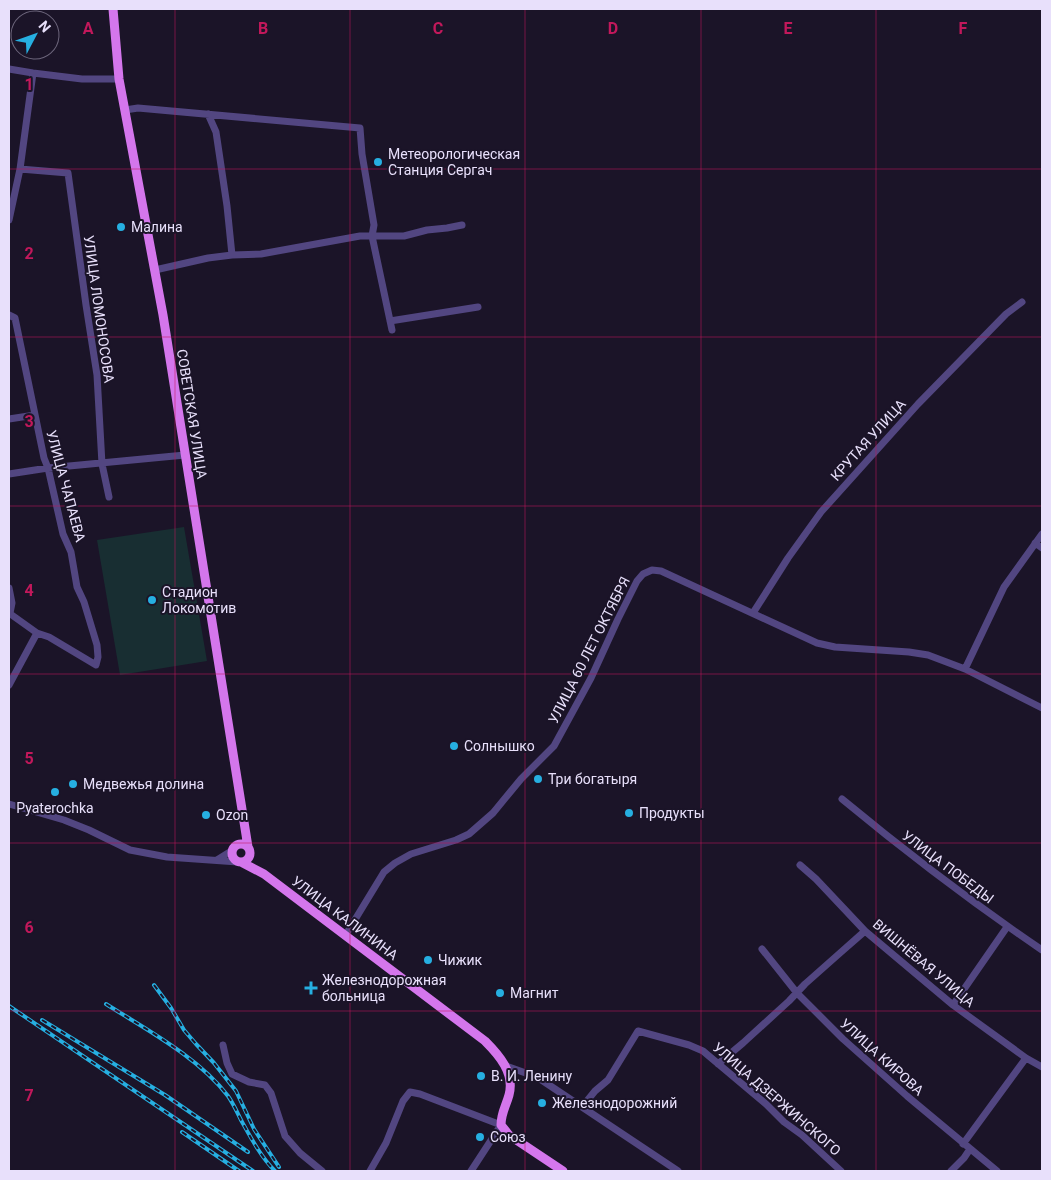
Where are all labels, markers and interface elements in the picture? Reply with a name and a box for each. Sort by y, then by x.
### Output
north arrow [10,10,60,60]
text: N [36,17,54,35]
text: A [83,19,94,38]
text: B [258,19,268,38]
text: C [433,19,443,38]
text: D [608,19,618,38]
text: E [784,19,793,38]
text: F [959,19,968,38]
text: 1 [24,75,34,94]
place label: Метеорологическая Станция Сергач [388,146,520,178]
marker: Метеорологическая Станция Сергач [372,156,384,168]
place label: Малина [131,219,183,235]
marker: Малина [115,221,127,233]
street label: УЛИЦА ЛОМОНОСОВА [81,234,117,384]
text: 2 [24,244,34,263]
street label: СОВЕТСКАЯ УЛИЦА [174,348,210,480]
street label: КРУТАЯ УЛИЦА [827,396,909,484]
text: 3 [24,412,34,431]
street label: УЛИЦА ЧАПАЕВА [43,428,89,544]
street label: УЛИЦА 60 ЛЕТ ОКТЯБРЯ [545,574,633,726]
text: 4 [24,581,34,600]
place label: Стадион Локомотив [162,584,236,616]
marker: Стадион Локомотив [146,594,158,606]
place label: Солнышко [464,738,535,754]
marker: Солнышко [448,740,460,752]
text: 5 [24,749,34,768]
place label: Три богатыря [548,771,637,787]
marker: Три богатыря [532,773,544,785]
place label: Медвежья долина [83,776,204,792]
marker: Медвежья долина [67,778,79,790]
marker: Pyaterochka [49,786,61,798]
place label: Pyaterochka [16,800,94,816]
place label: Продукты [639,805,705,821]
place label: Ozon [216,807,248,823]
marker: Продукты [623,807,635,819]
marker: Ozon [200,809,212,821]
street label: УЛИЦА ПОБЕДЫ [899,827,997,907]
street label: УЛИЦА КАЛИНИНА [289,873,401,963]
street label: ВИШНЁВАЯ УЛИЦА [870,916,978,1010]
text: 6 [24,918,34,937]
place label: Чижик [438,952,482,968]
marker: Чижик [422,954,434,966]
place label: Железнодорожная больница [322,972,446,1004]
marker: Железнодорожная больница [304,981,318,995]
place label: Магнит [510,985,559,1001]
marker: Магнит [494,987,506,999]
street label: УЛИЦА КИРОВА [837,1015,927,1099]
street label: УЛИЦА ДЗЕРЖИНСКОГО [710,1039,844,1159]
place label: В. И. Ленину [491,1068,573,1084]
marker: В. И. Ленину [475,1070,487,1082]
text: 7 [24,1086,34,1105]
place label: Железнодорожний [552,1095,677,1111]
marker: Железнодорожний [536,1097,548,1109]
place label: Союз [490,1129,526,1145]
marker: Союз [474,1131,486,1143]

